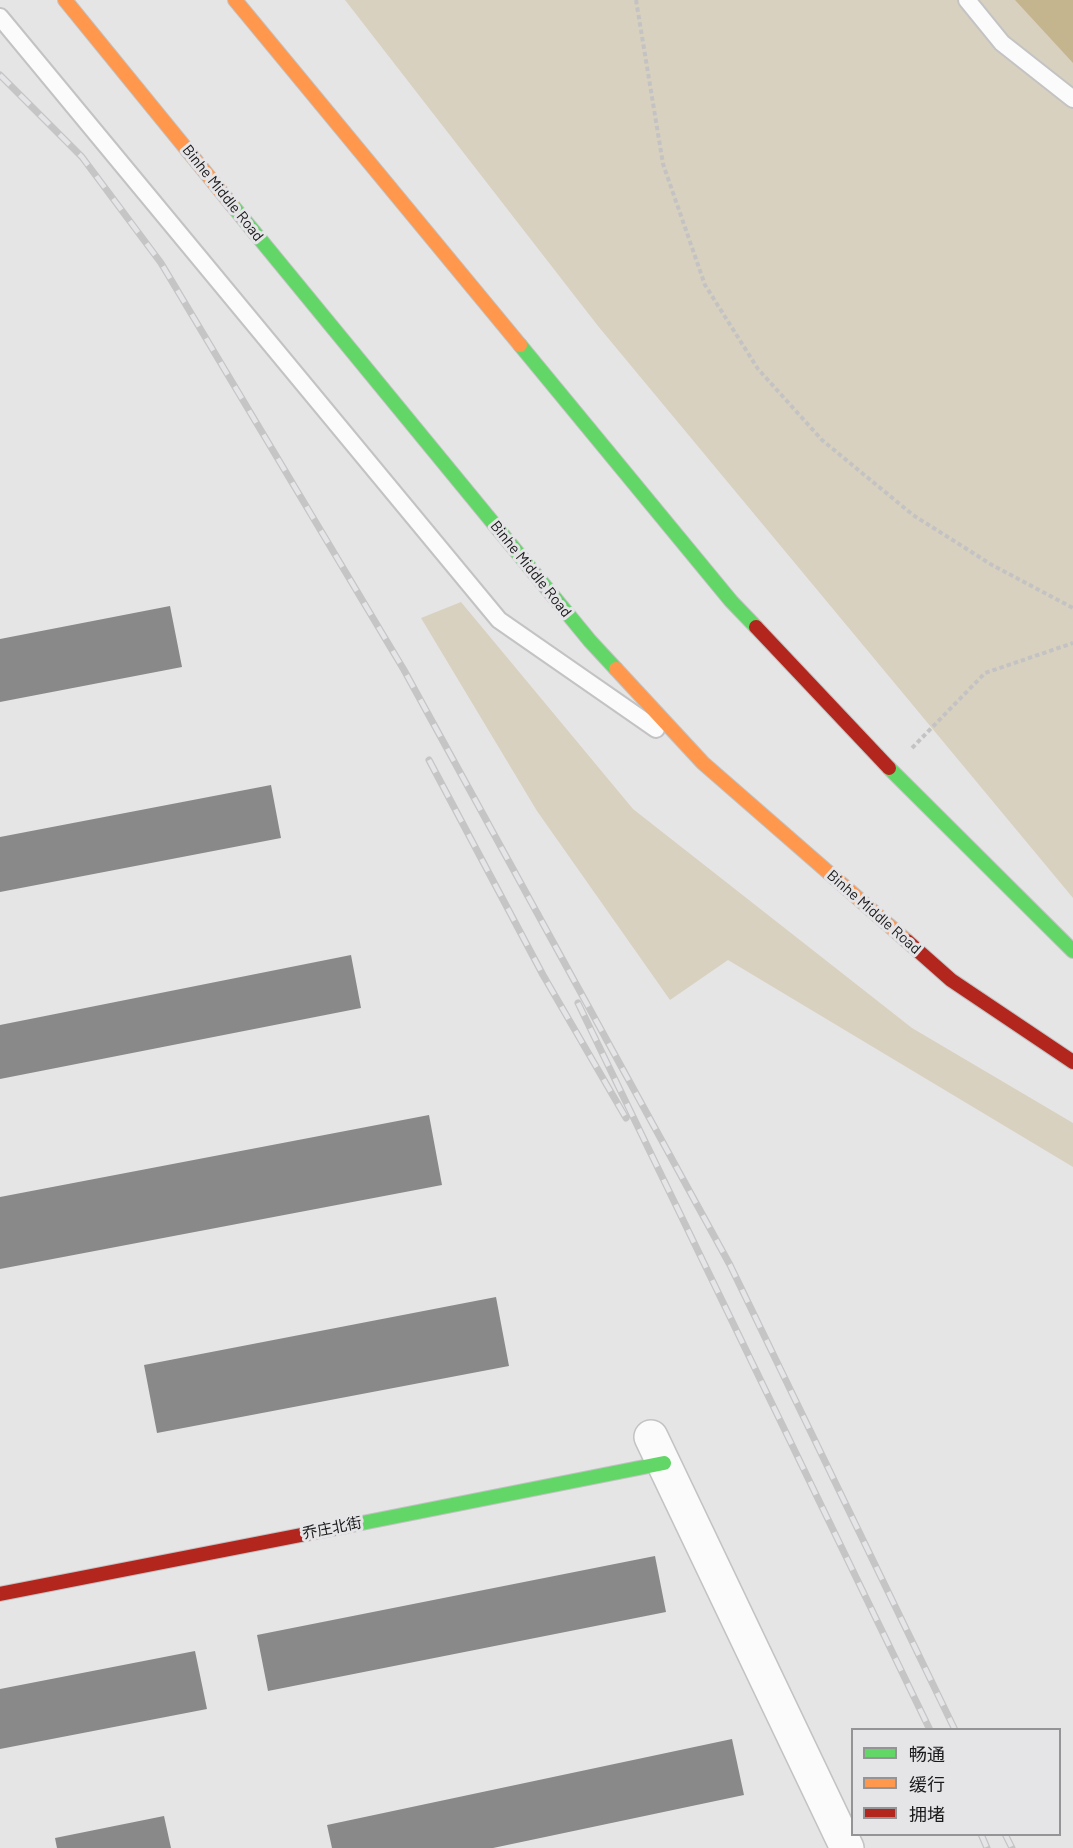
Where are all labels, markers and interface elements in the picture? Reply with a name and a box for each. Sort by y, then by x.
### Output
street label: Binhe Middle Road [179,141,267,245]
street label: Binhe Middle Road [487,517,575,621]
street label: Binhe Middle Road [823,866,925,958]
street label: 乔庄北街 [301,1513,363,1543]
legend [851,1728,1061,1836]
text: 畅通 [909,1743,945,1765]
text: 缓行 [909,1773,945,1795]
text: 拥堵 [909,1803,945,1825]

